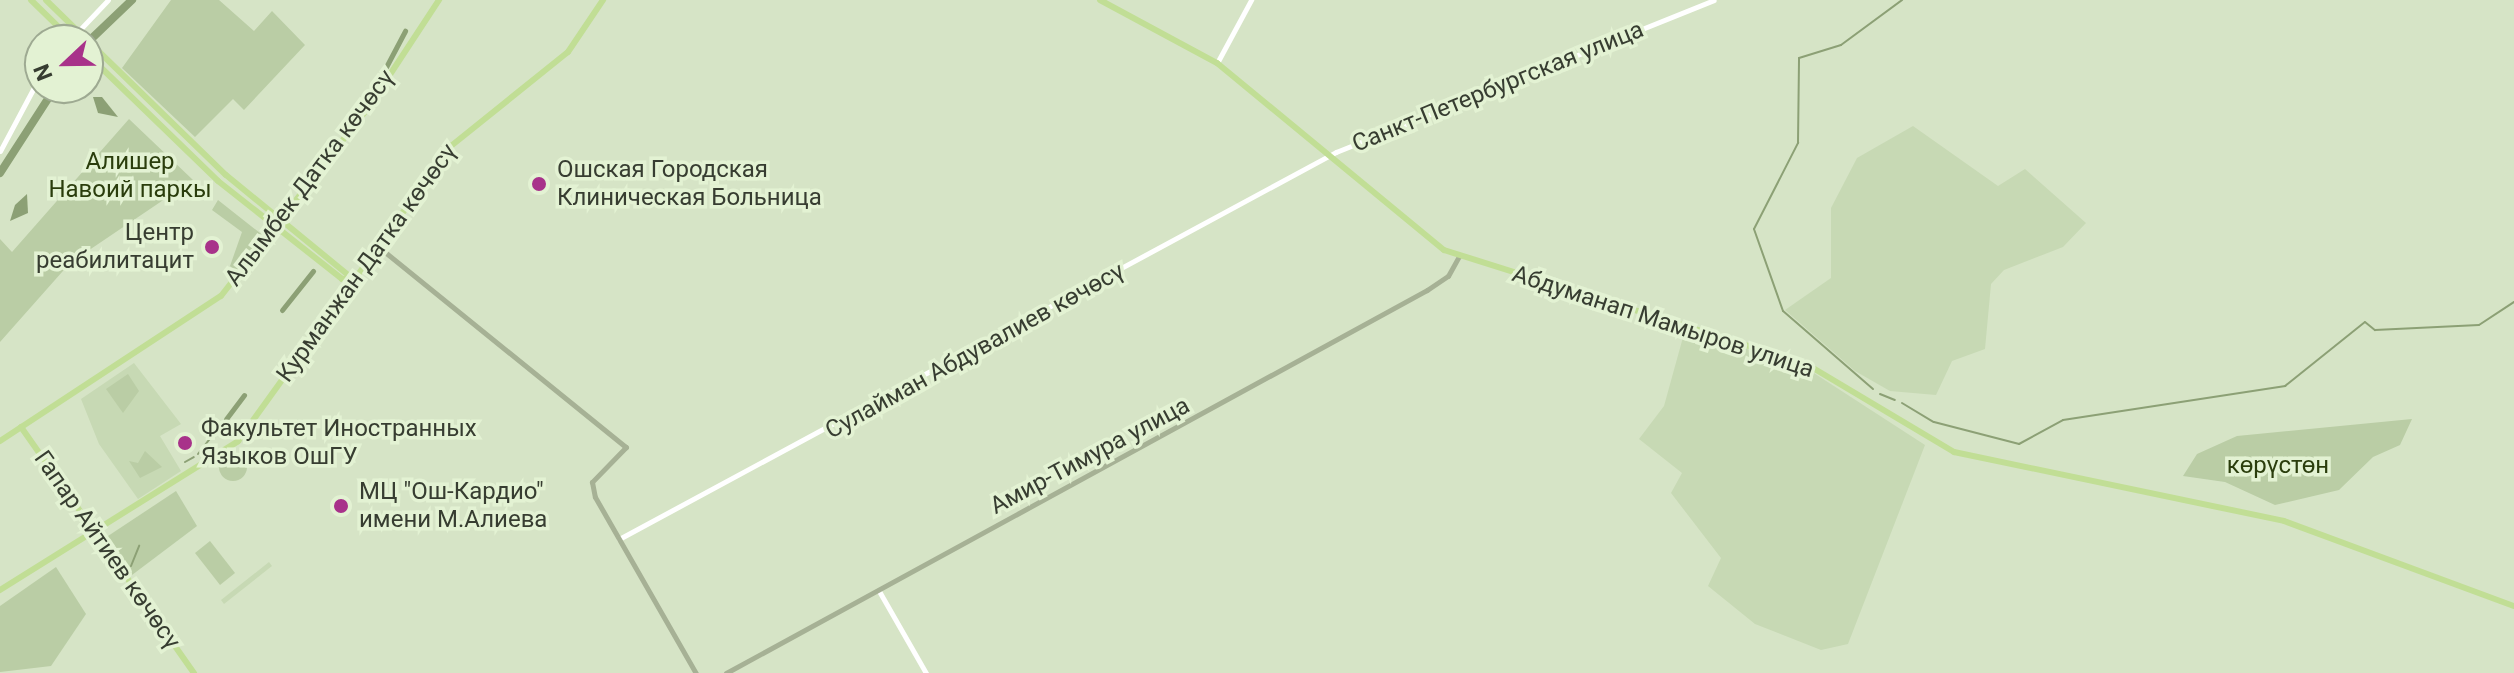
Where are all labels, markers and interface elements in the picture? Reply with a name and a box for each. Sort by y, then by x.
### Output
street label: Санкт-Петербургская улица [1348,15,1648,159]
north arrow [24,24,104,104]
text: N [29,61,58,84]
street label: Алымбек Датка көчөсү [219,64,401,292]
street label: Курманжан Датка көчөсү [271,138,463,388]
park label: Алишер Навоий паркы [48,148,212,204]
place label: Ошская Городская Клиническая Больница [557,156,822,212]
marker: Ошская Городская Клиническая Больница [528,173,550,195]
place label: Центр реабилитацит [36,219,194,275]
marker: Центр реабилитацит [201,236,223,258]
street label: Сулайман Абдувалиев көчөсү [821,257,1129,445]
street label: Абдуманап Мамыров улица [1509,260,1817,384]
street label: Амир-Тимура улица [985,391,1195,521]
place label: Факультет Иностранных Языков ОшГУ [201,415,477,471]
marker: Факультет Иностранных Языков ОшГУ [176,434,194,452]
street label: Гапар Айтиев көчөсү [28,445,186,655]
park label: көрүстөн [2227,452,2329,480]
place label: МЦ "Ош-Кардио" имени М.Алиева [359,478,547,534]
marker: МЦ "Ош-Кардио" имени М.Алиева [330,495,352,517]

